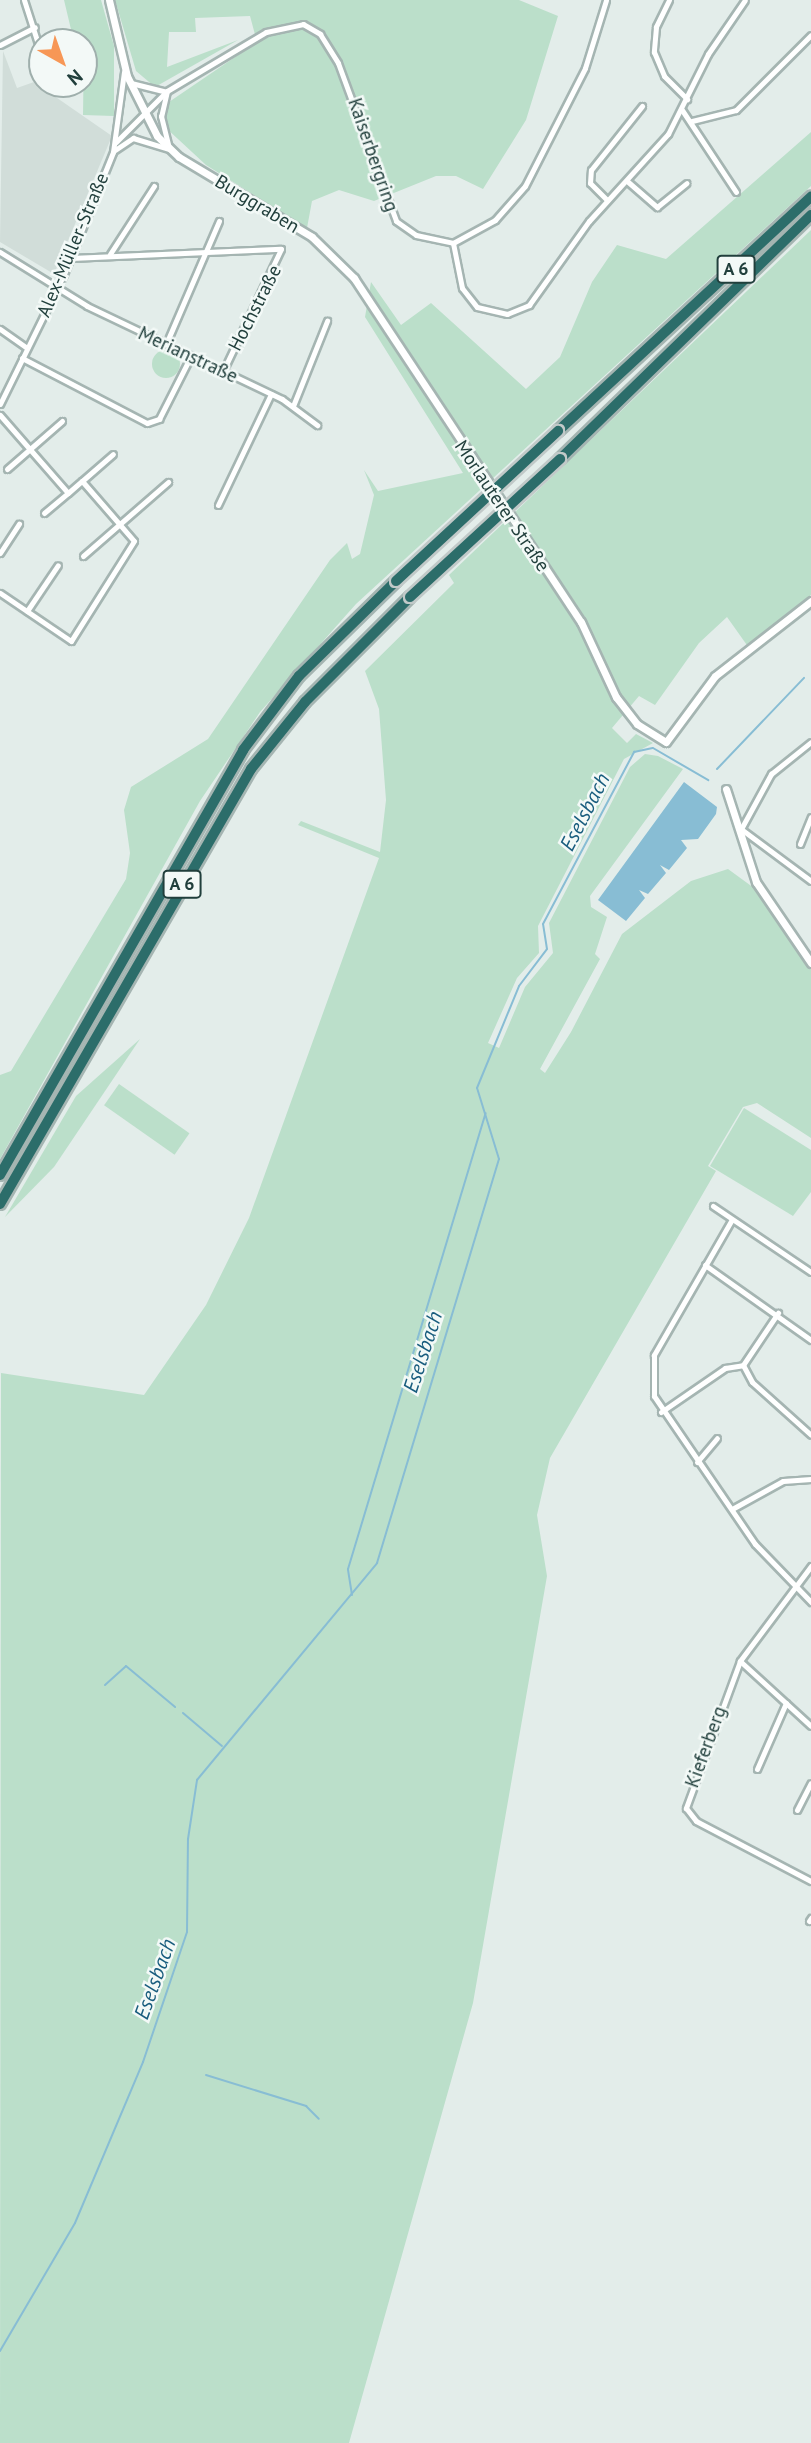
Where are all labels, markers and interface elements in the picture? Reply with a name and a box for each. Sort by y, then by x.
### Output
north arrow [28,28,98,98]
text: N [63,64,88,91]
street label: Kaiserbergring [343,95,403,215]
street label: Alex-Müller-Straße [32,170,114,320]
street label: Burggraben [211,170,303,238]
road number: A 6 [715,255,757,284]
street label: Hochstraße [224,261,286,355]
street label: Merianstraße [135,322,241,388]
street label: Morlauterer Straße [450,436,554,576]
water label: Eselsbach [555,769,615,855]
road number: A 6 [161,870,203,898]
water label: Eselsbach [398,1308,448,1396]
street label: Kieferberg [681,1703,731,1791]
water label: Eselsbach [129,1935,181,2023]

